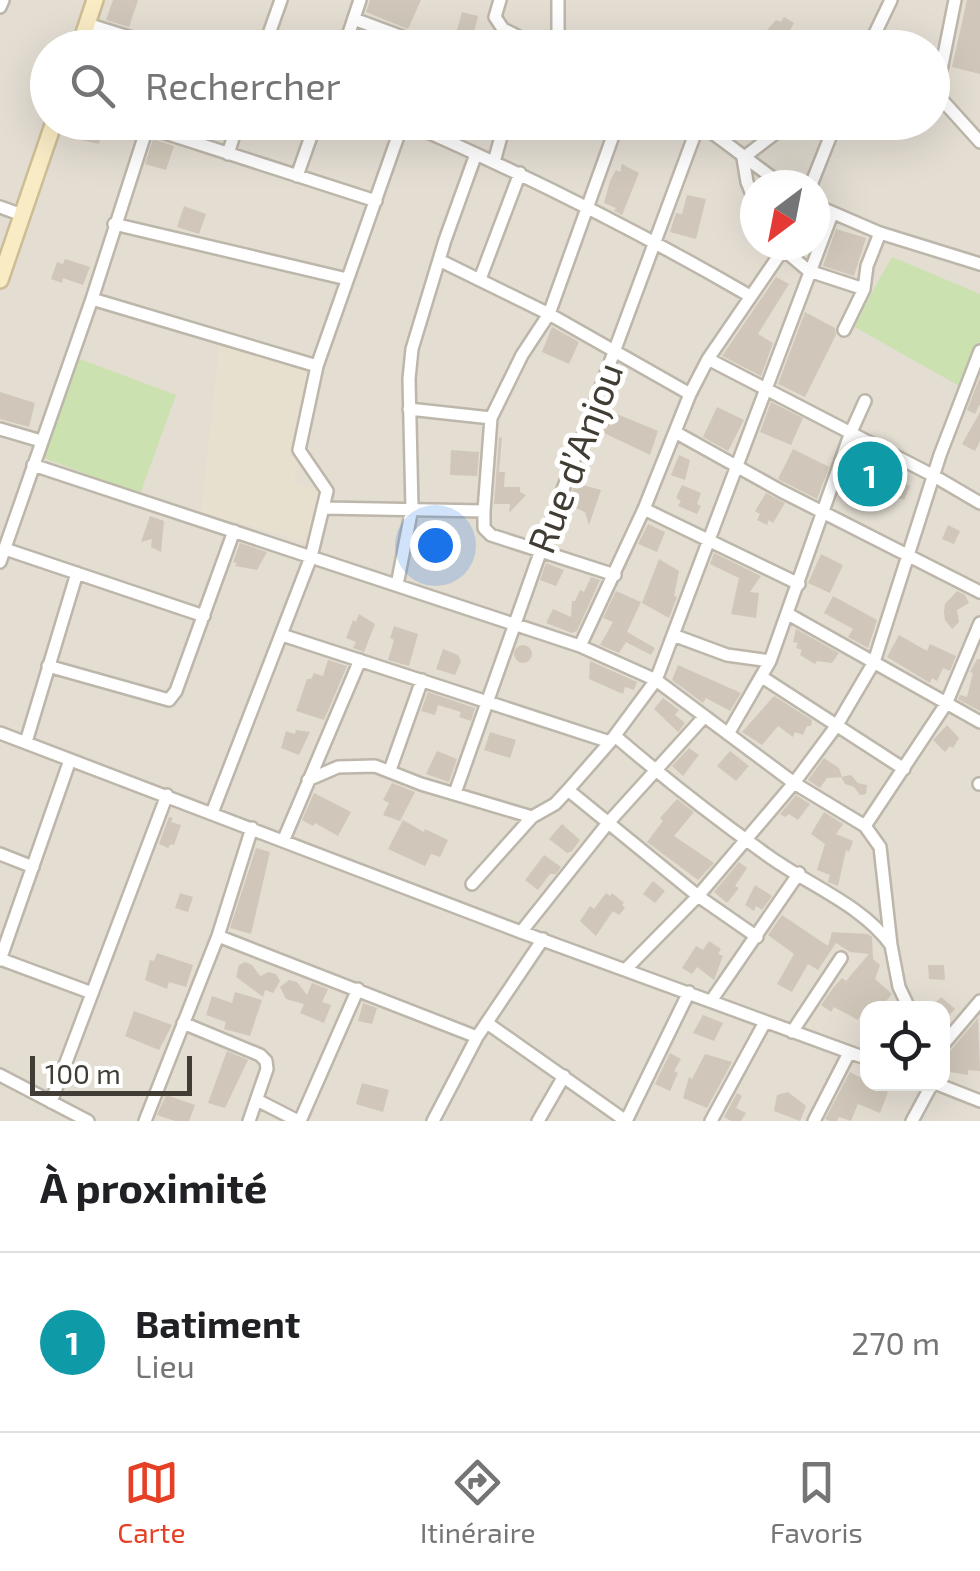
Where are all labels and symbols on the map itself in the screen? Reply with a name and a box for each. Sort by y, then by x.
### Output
north arrow [740,170,830,260]
street label: Rue d’Anjou [517,355,632,559]
pin: 1 [838,436,902,512]
your location [410,520,461,571]
scale bar [30,1051,192,1096]

